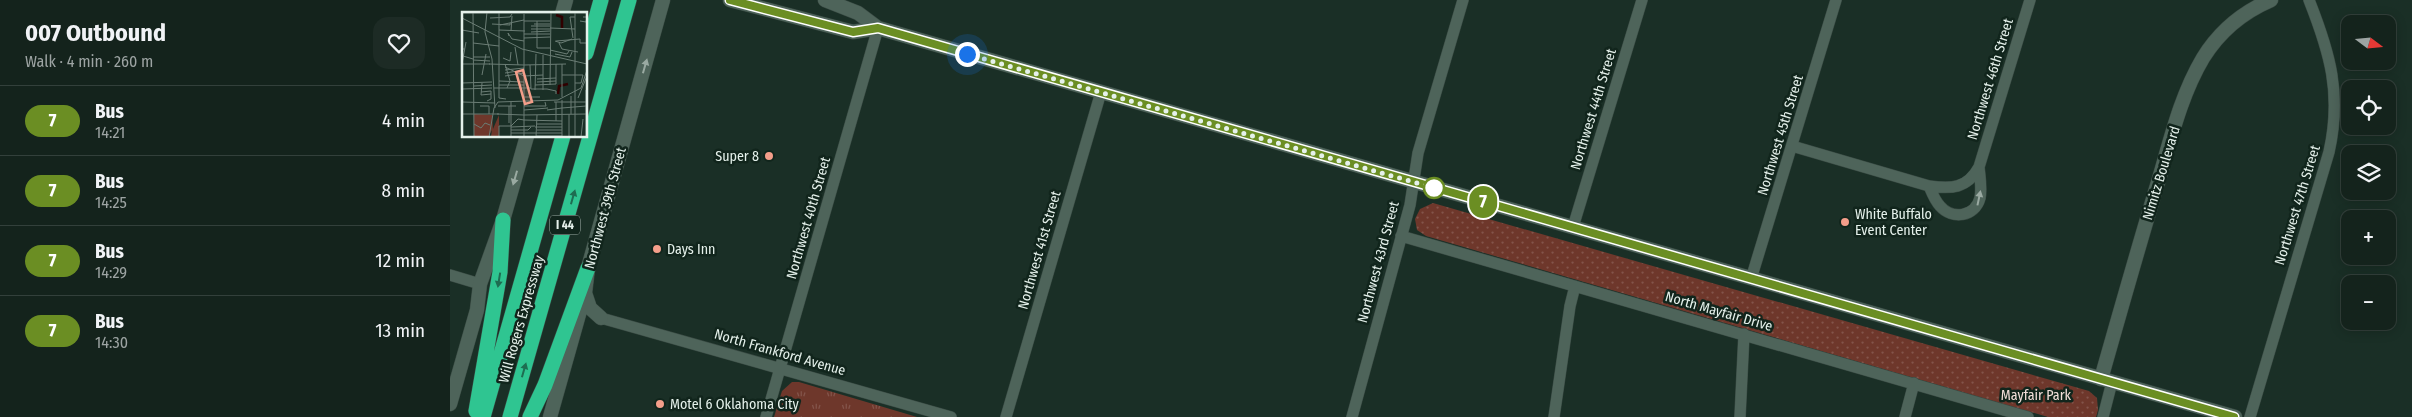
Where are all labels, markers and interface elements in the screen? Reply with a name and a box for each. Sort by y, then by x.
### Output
inset map [462,12,588,138]
north arrow [2341,15,2396,70]
map controls [2341,15,2396,330]
street label: Northwest 46th Street [1964,16,2017,142]
button: heart [373,17,425,69]
text: 007 Outbound [25,19,166,47]
your location [955,42,980,67]
street label: Northwest 44th Street [1567,46,1620,172]
text: Walk · 4 min · 260 m [25,52,153,71]
one-way arrow [641,59,649,74]
street label: Northwest 45th Street [1754,72,1807,198]
button: locate [2341,80,2396,135]
text: Bus [95,100,124,123]
text: 4 min [382,109,425,132]
text: 7 [49,110,56,132]
text: 14:21 [95,123,125,142]
street label: Nimitz Boulevard [2139,124,2184,222]
street label: Northwest 47th Street [2271,143,2324,267]
street label: Northwest 39th Street [581,145,630,271]
button: layers [2341,145,2396,200]
place label: Super 8 [715,148,759,165]
marker: Super 8 [763,150,775,162]
street label: Northwest 40th Street [783,155,834,281]
text: Bus [95,170,124,193]
one-way arrow [510,171,518,186]
unlabelled marker [1423,177,1445,199]
text: 8 min [382,179,425,202]
text: 7 [49,180,56,202]
line badge: 7 [1467,186,1499,218]
one-way arrow [569,189,577,205]
street label: Northwest 41st Street [1014,189,1065,311]
one-way arrow [1975,189,1983,205]
text: 7 [1479,191,1487,213]
text: 14:25 [95,193,127,212]
street label: Northwest 43rd Street [1354,199,1403,325]
place label: White Buffalo Event Center [1855,206,1932,239]
button: + [2341,210,2396,265]
road number: I 44 [550,216,580,234]
marker: White Buffalo Event Center [1839,216,1851,228]
text: Bus [95,240,124,263]
place label: Days Inn [667,241,715,258]
marker: Days Inn [651,243,663,255]
text: 12 min [375,249,425,272]
text: 7 [49,250,56,272]
street label: Will Rogers Expressway [495,253,548,385]
text: 14:29 [95,263,127,282]
one-way arrow [494,272,502,288]
button: − [2341,275,2396,330]
street label: North Mayfair Drive [1663,288,1775,335]
text: Bus [95,310,124,333]
text: 13 min [375,319,425,342]
text: 7 [49,320,56,342]
street label: North Frankford Avenue [712,326,848,379]
text: 14:30 [95,333,128,352]
one-way arrow [520,363,528,378]
park label: Mayfair Park [2001,387,2072,404]
place label: Motel 6 Oklahoma City [670,396,799,413]
marker: Motel 6 Oklahoma City [654,398,666,410]

